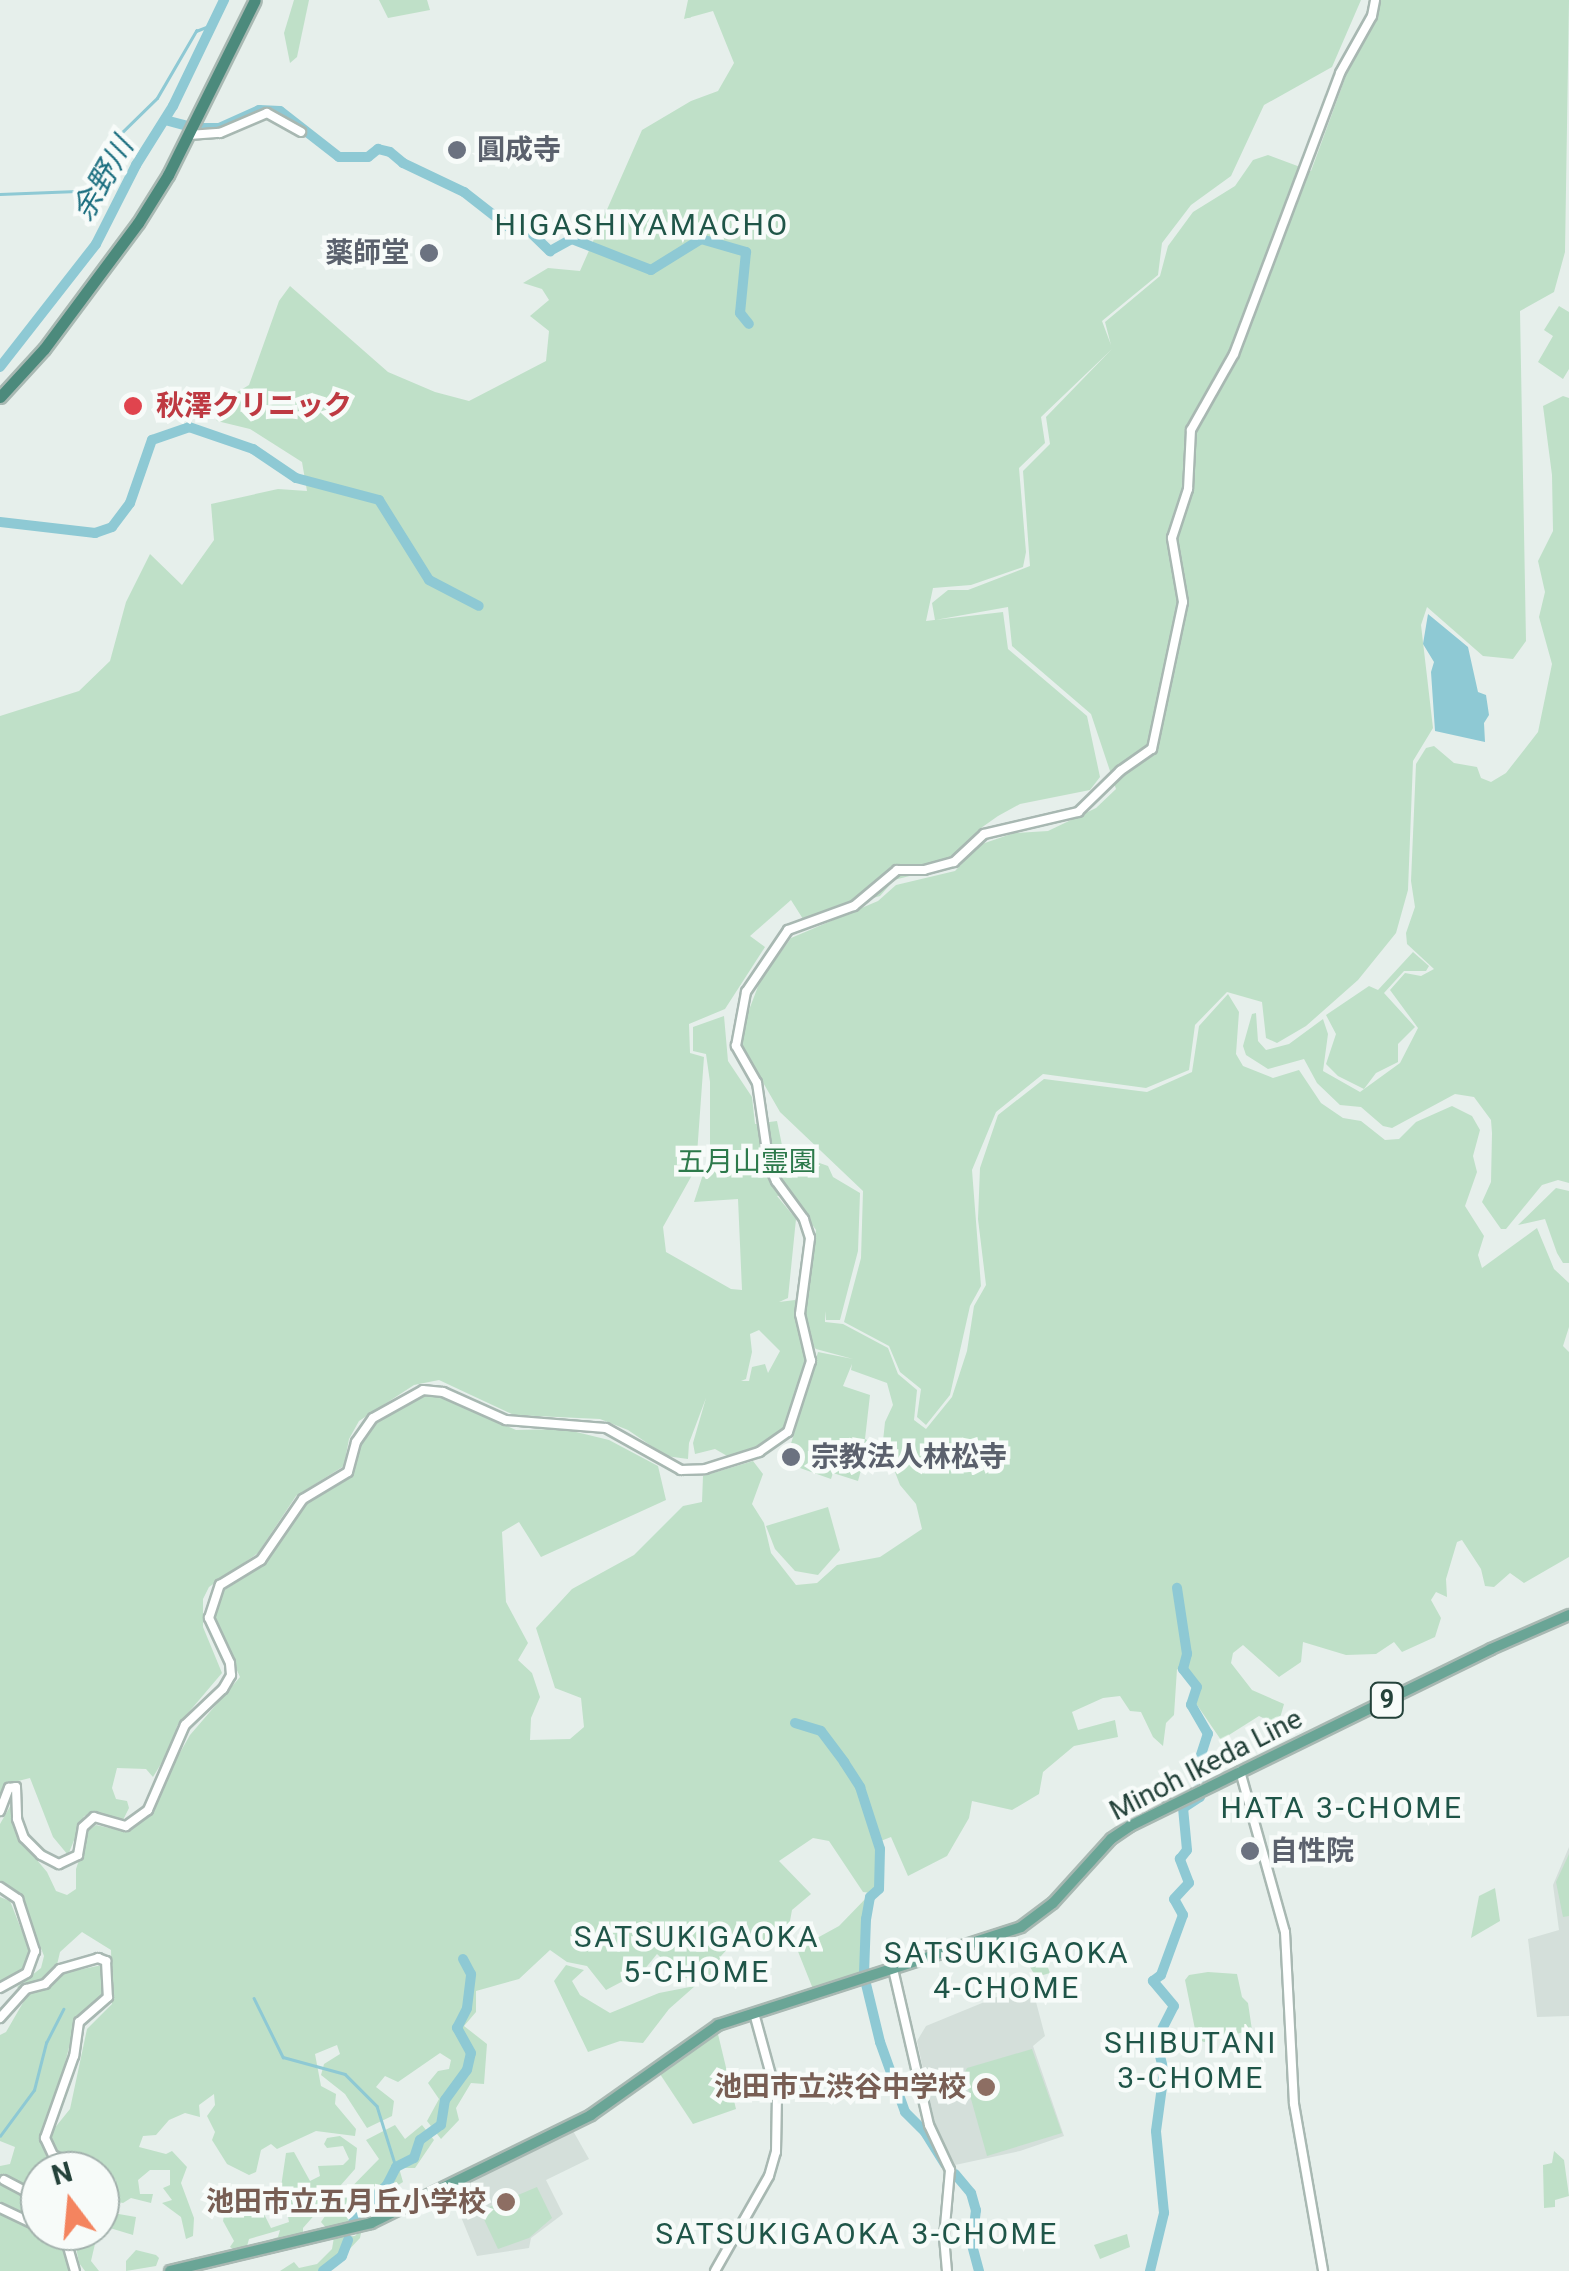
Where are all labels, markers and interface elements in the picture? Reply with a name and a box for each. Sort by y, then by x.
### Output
water label: 余野川 [65,131,141,227]
place label: 圓成寺 [477,133,561,167]
marker: 圓成寺 [446,139,468,161]
district label: HIGASHIYAMACHO [494,207,790,243]
place label: 薬師堂 [325,236,409,270]
marker: 薬師堂 [418,242,440,264]
place label: 秋澤クリニック [156,389,352,423]
marker: 秋澤クリニック [120,393,146,419]
park label: 五月山霊園 [677,1145,817,1179]
place label: 宗教法人林松寺 [811,1440,1007,1474]
marker: 宗教法人林松寺 [780,1446,802,1468]
road number: 9 [1370,1680,1404,1720]
street label: Minoh Ikeda Line [1104,1702,1308,1828]
district label: HATA 3-CHOME [1220,1790,1464,1826]
place label: 自性院 [1270,1834,1354,1868]
marker: 自性院 [1239,1840,1261,1862]
district label: SATSUKIGAOKA 5-CHOME [574,1919,820,1990]
district label: SATSUKIGAOKA 4-CHOME [884,1935,1130,2006]
district label: SHIBUTANI 3-CHOME [1104,2025,1278,2096]
place label: 池田市立渋谷中学校 [714,2070,966,2104]
marker: 池田市立渋谷中学校 [975,2076,997,2098]
north arrow [20,2151,120,2251]
text: N [48,2155,76,2192]
place label: 池田市立五月丘小学校 [206,2185,486,2219]
marker: 池田市立五月丘小学校 [495,2191,517,2213]
district label: SATSUKIGAOKA 3-CHOME [655,2216,1059,2252]

